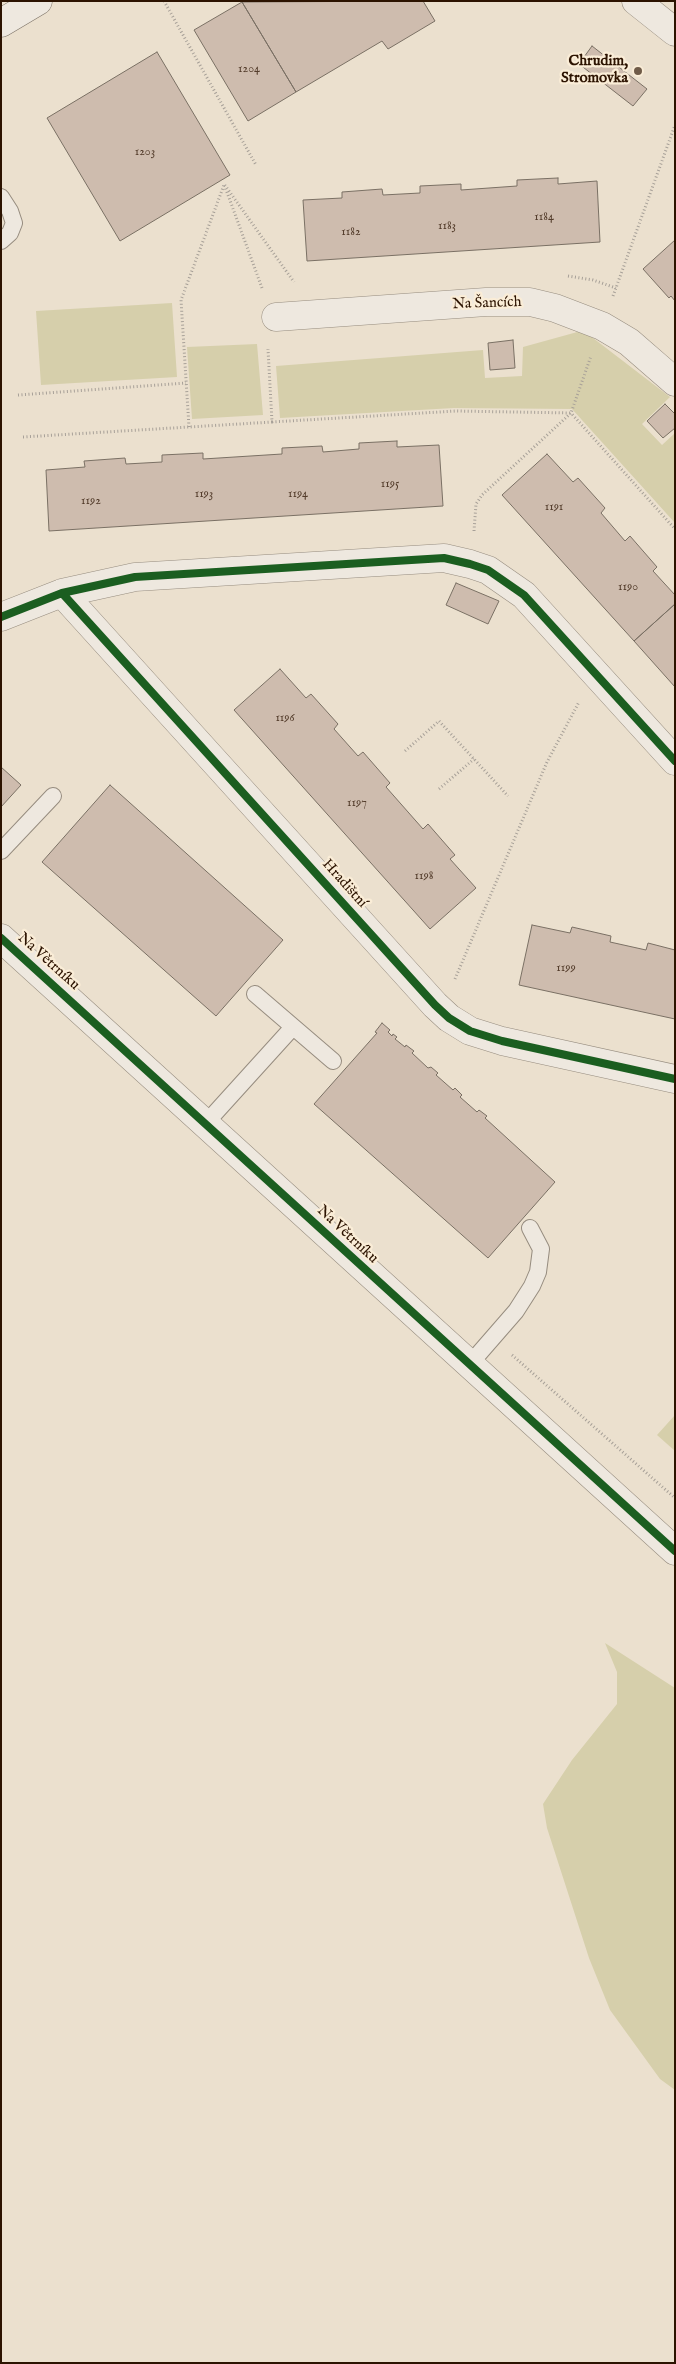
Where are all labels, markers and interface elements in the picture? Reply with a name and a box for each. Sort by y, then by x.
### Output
place label: Chrudim, Stromovka [561,53,628,88]
house number: 1204 [238,63,260,77]
marker: Chrudim, Stromovka [632,65,644,77]
house number: 1203 [135,146,155,160]
house number: 1184 [534,211,554,225]
house number: 1183 [438,220,456,234]
house number: 1182 [341,226,361,240]
street label: Na Šancích [452,294,522,314]
house number: 1195 [381,478,399,492]
house number: 1193 [195,488,213,502]
house number: 1194 [288,488,308,502]
house number: 1192 [81,495,101,509]
house number: 1191 [545,501,563,515]
house number: 1190 [618,581,638,595]
house number: 1196 [275,712,295,726]
house number: 1197 [347,797,367,811]
street label: Hradištní [317,856,371,912]
house number: 1198 [415,870,433,884]
street label: Na Větrníku [13,929,83,995]
house number: 1199 [556,962,576,976]
street label: Na Větrníku [313,1202,381,1268]

